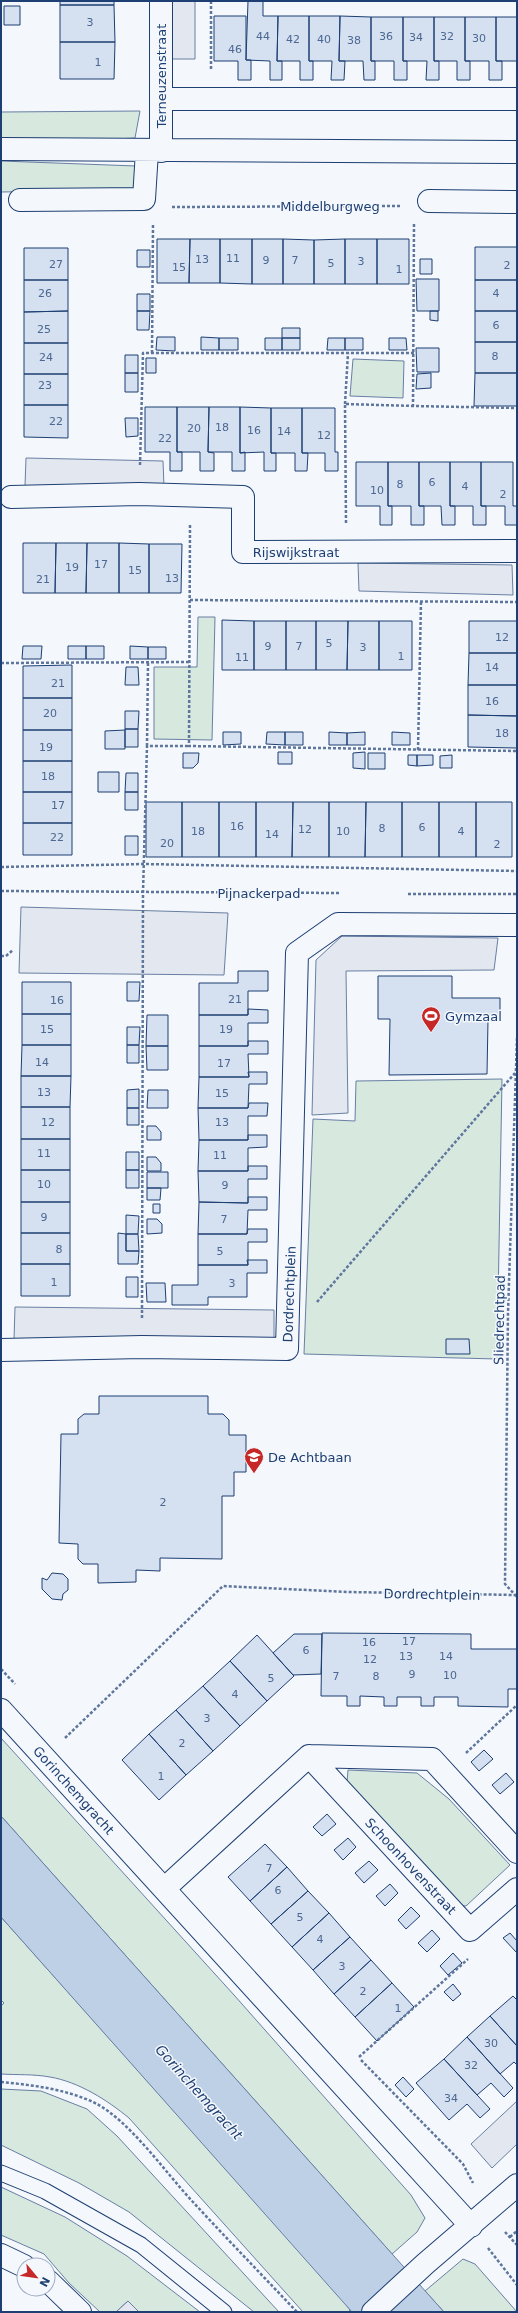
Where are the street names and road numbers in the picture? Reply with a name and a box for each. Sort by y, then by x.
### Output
street label: Terneuzenstraat [154,24,169,129]
street label: Middelburgweg [280,199,380,214]
street label: Rijswijkstraat [253,545,339,560]
street label: Pijnackerpad [217,886,301,901]
street label: Dordrechtplein [280,1245,299,1343]
street label: Sliedrechtpad [491,1275,508,1365]
street label: Dordrechtplein [384,1586,480,1603]
street label: Gorinchemgracht [30,1743,117,1837]
street label: Schoonhovenstraat [362,1815,459,1918]

